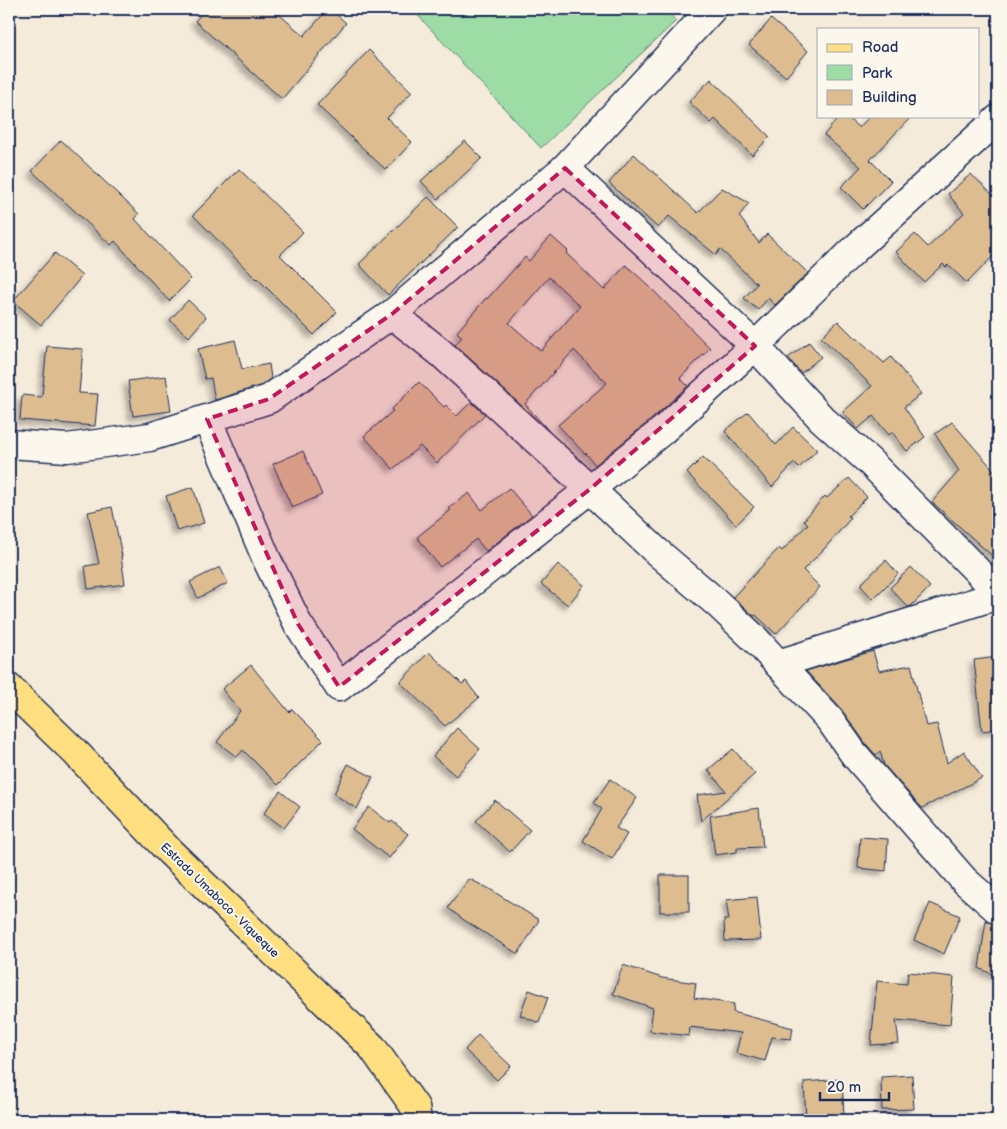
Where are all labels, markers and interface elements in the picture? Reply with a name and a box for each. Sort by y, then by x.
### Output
legend [817,28,980,118]
text: Road [862,38,898,57]
text: Park [862,64,893,83]
text: Building [862,88,917,107]
street label: Estrada Umaboco - Viqueque [157,840,282,961]
scale bar [820,1069,888,1101]
text: 20 m [827,1078,861,1097]

